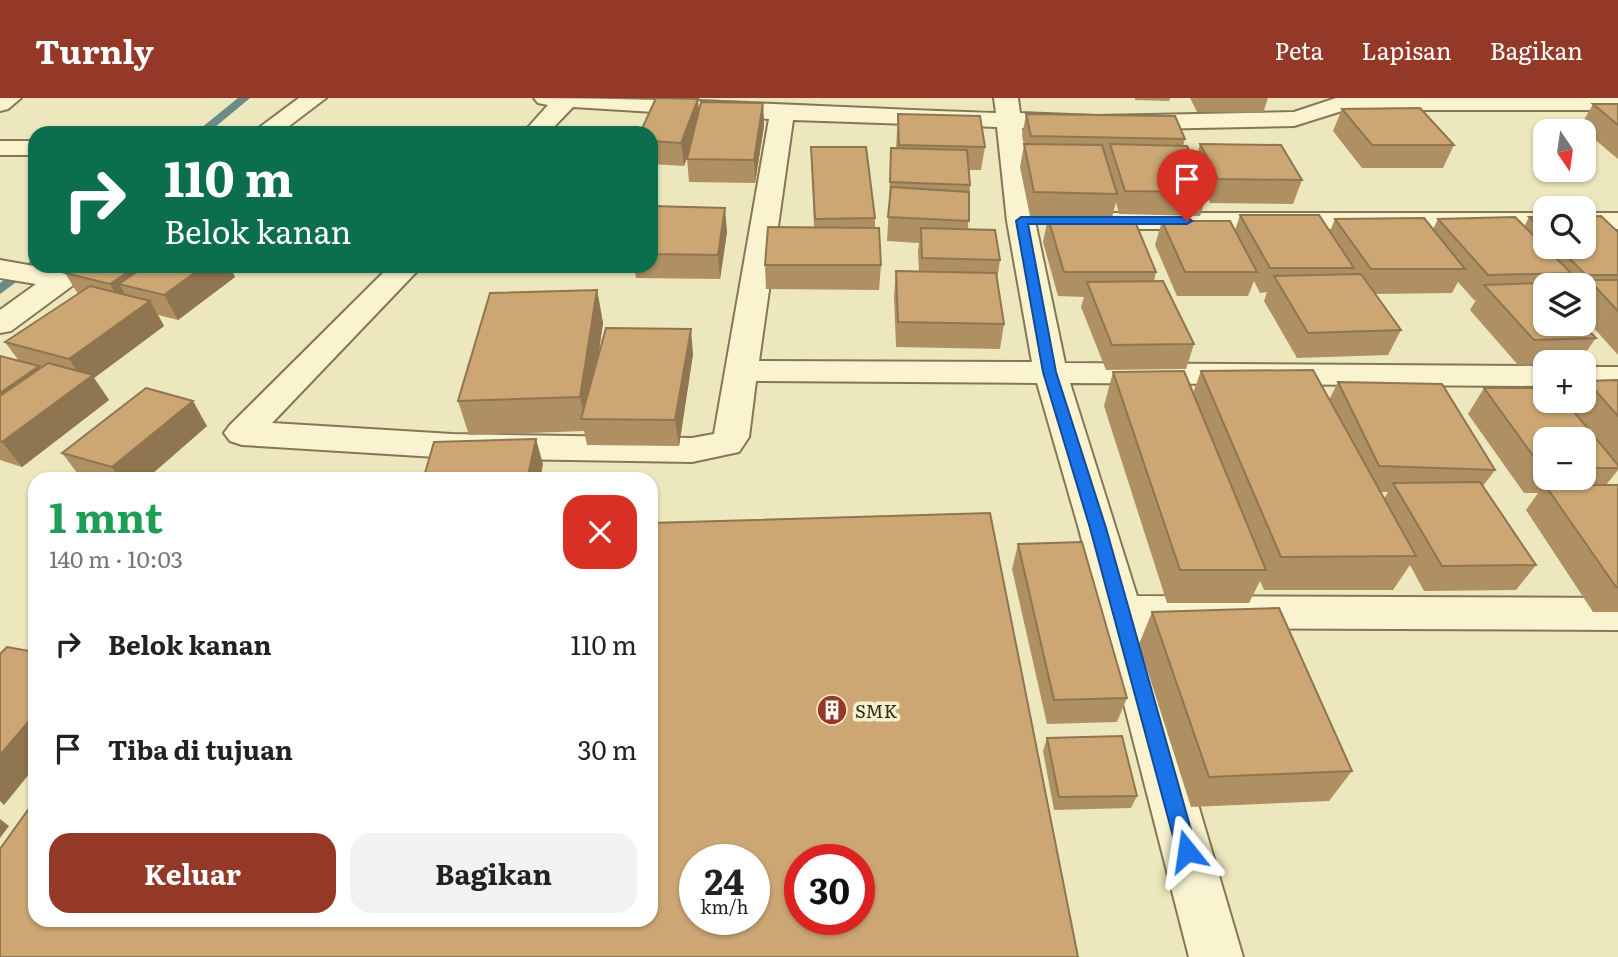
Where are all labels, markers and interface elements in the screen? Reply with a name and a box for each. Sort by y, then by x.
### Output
text: Turnly [35,25,154,74]
text: Peta [1274,32,1323,67]
text: Lapisan [1361,32,1452,67]
text: Bagikan [1490,32,1583,67]
north arrow [1533,119,1596,182]
map controls [1533,119,1596,490]
text: 110 m [164,139,293,212]
pin [1157,149,1217,221]
icon: right [49,154,140,245]
icon: arrive [1168,160,1206,198]
button: search [1533,196,1596,259]
text: Belok kanan [164,206,352,254]
button: layers [1533,273,1596,336]
button: + [1533,350,1596,413]
button: − [1533,427,1596,490]
text: 1 mnt [49,484,163,546]
button: close [563,495,637,569]
text: 140 m · 10:03 [49,541,183,575]
text: Belok kanan [108,624,272,663]
text: 110 m [570,624,637,663]
icon: right [49,625,87,663]
building icon: SMK [815,693,849,727]
place label: SMK [855,697,898,724]
text: Tiba di tujuan [108,729,293,768]
text: 30 m [577,729,637,768]
icon: arrive [49,730,87,768]
position arrow [1150,814,1224,888]
button: Keluar [49,833,336,913]
button: Bagikan [350,833,637,913]
speed limit sign: 30 [784,844,875,935]
text: 24 [705,854,744,906]
text: km/h [701,893,748,920]

